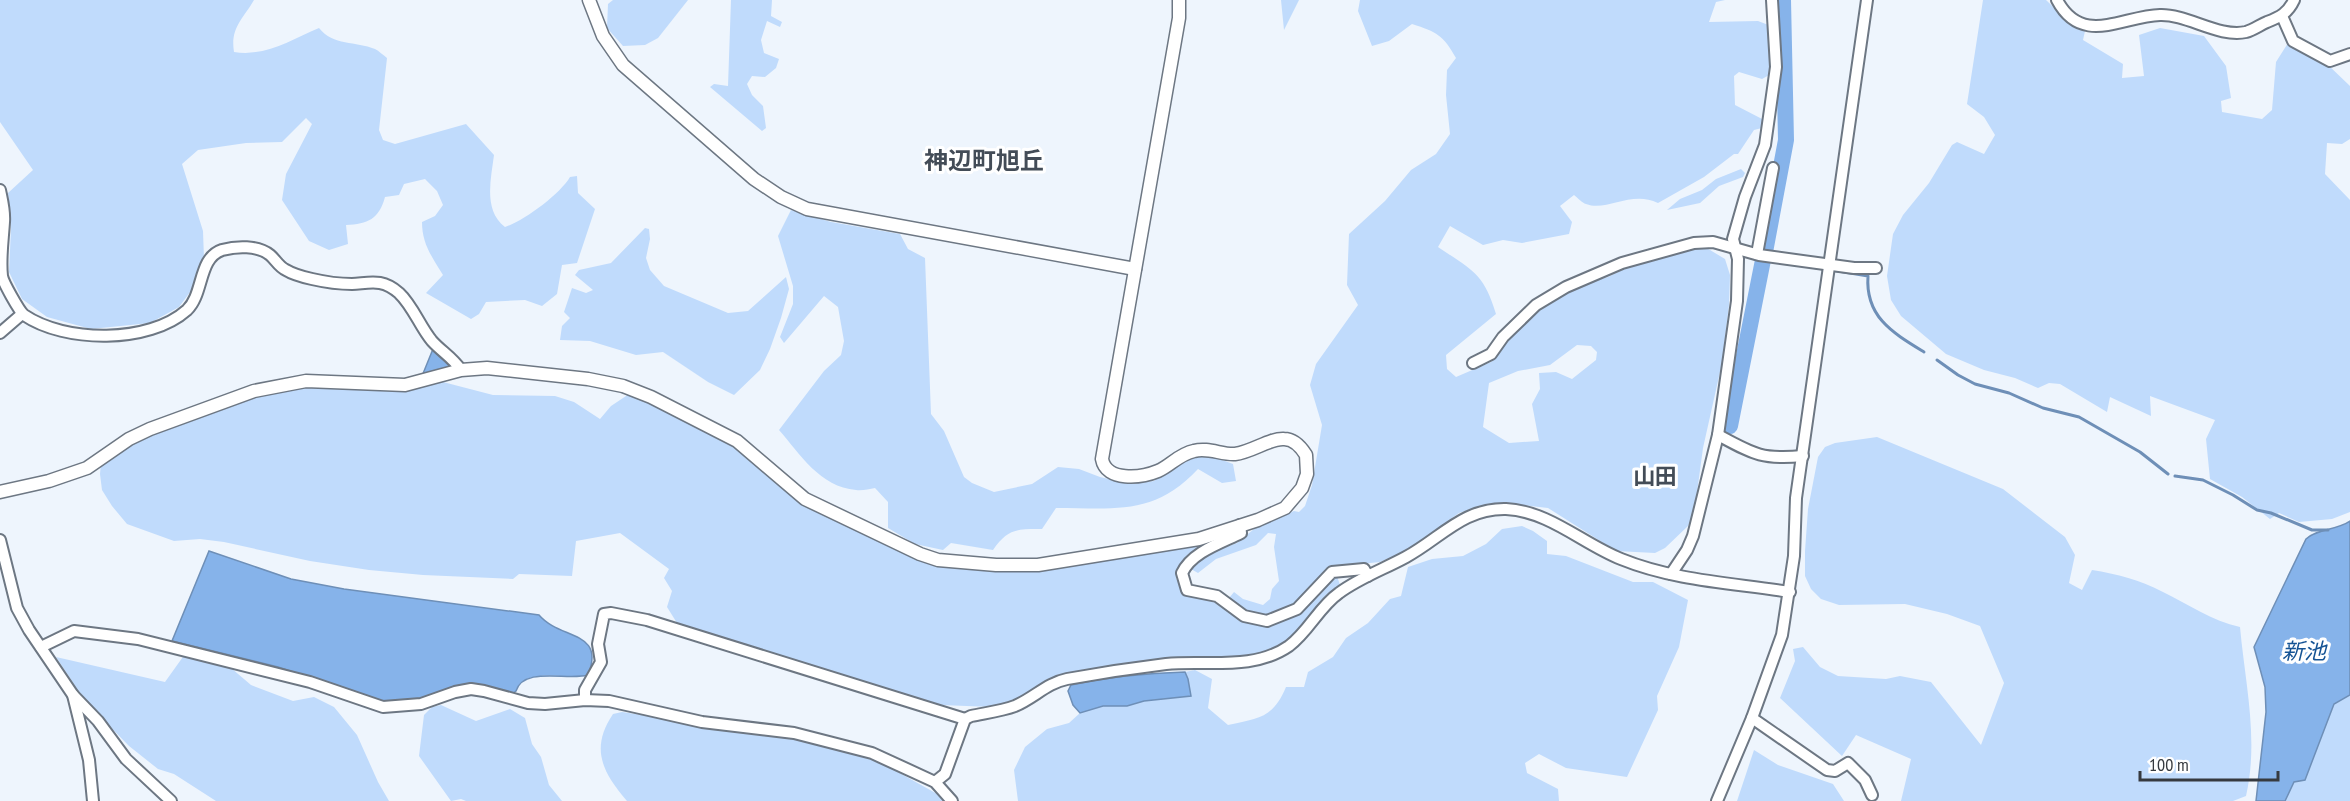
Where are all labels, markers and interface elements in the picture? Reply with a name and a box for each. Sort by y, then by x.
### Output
district label: 神辺町旭丘 [924,145,1044,176]
district label: 山田 [1633,462,1677,490]
water label: 新池 [2282,637,2328,665]
scale bar [2140,744,2278,782]
text: 100 m [2149,753,2189,776]

